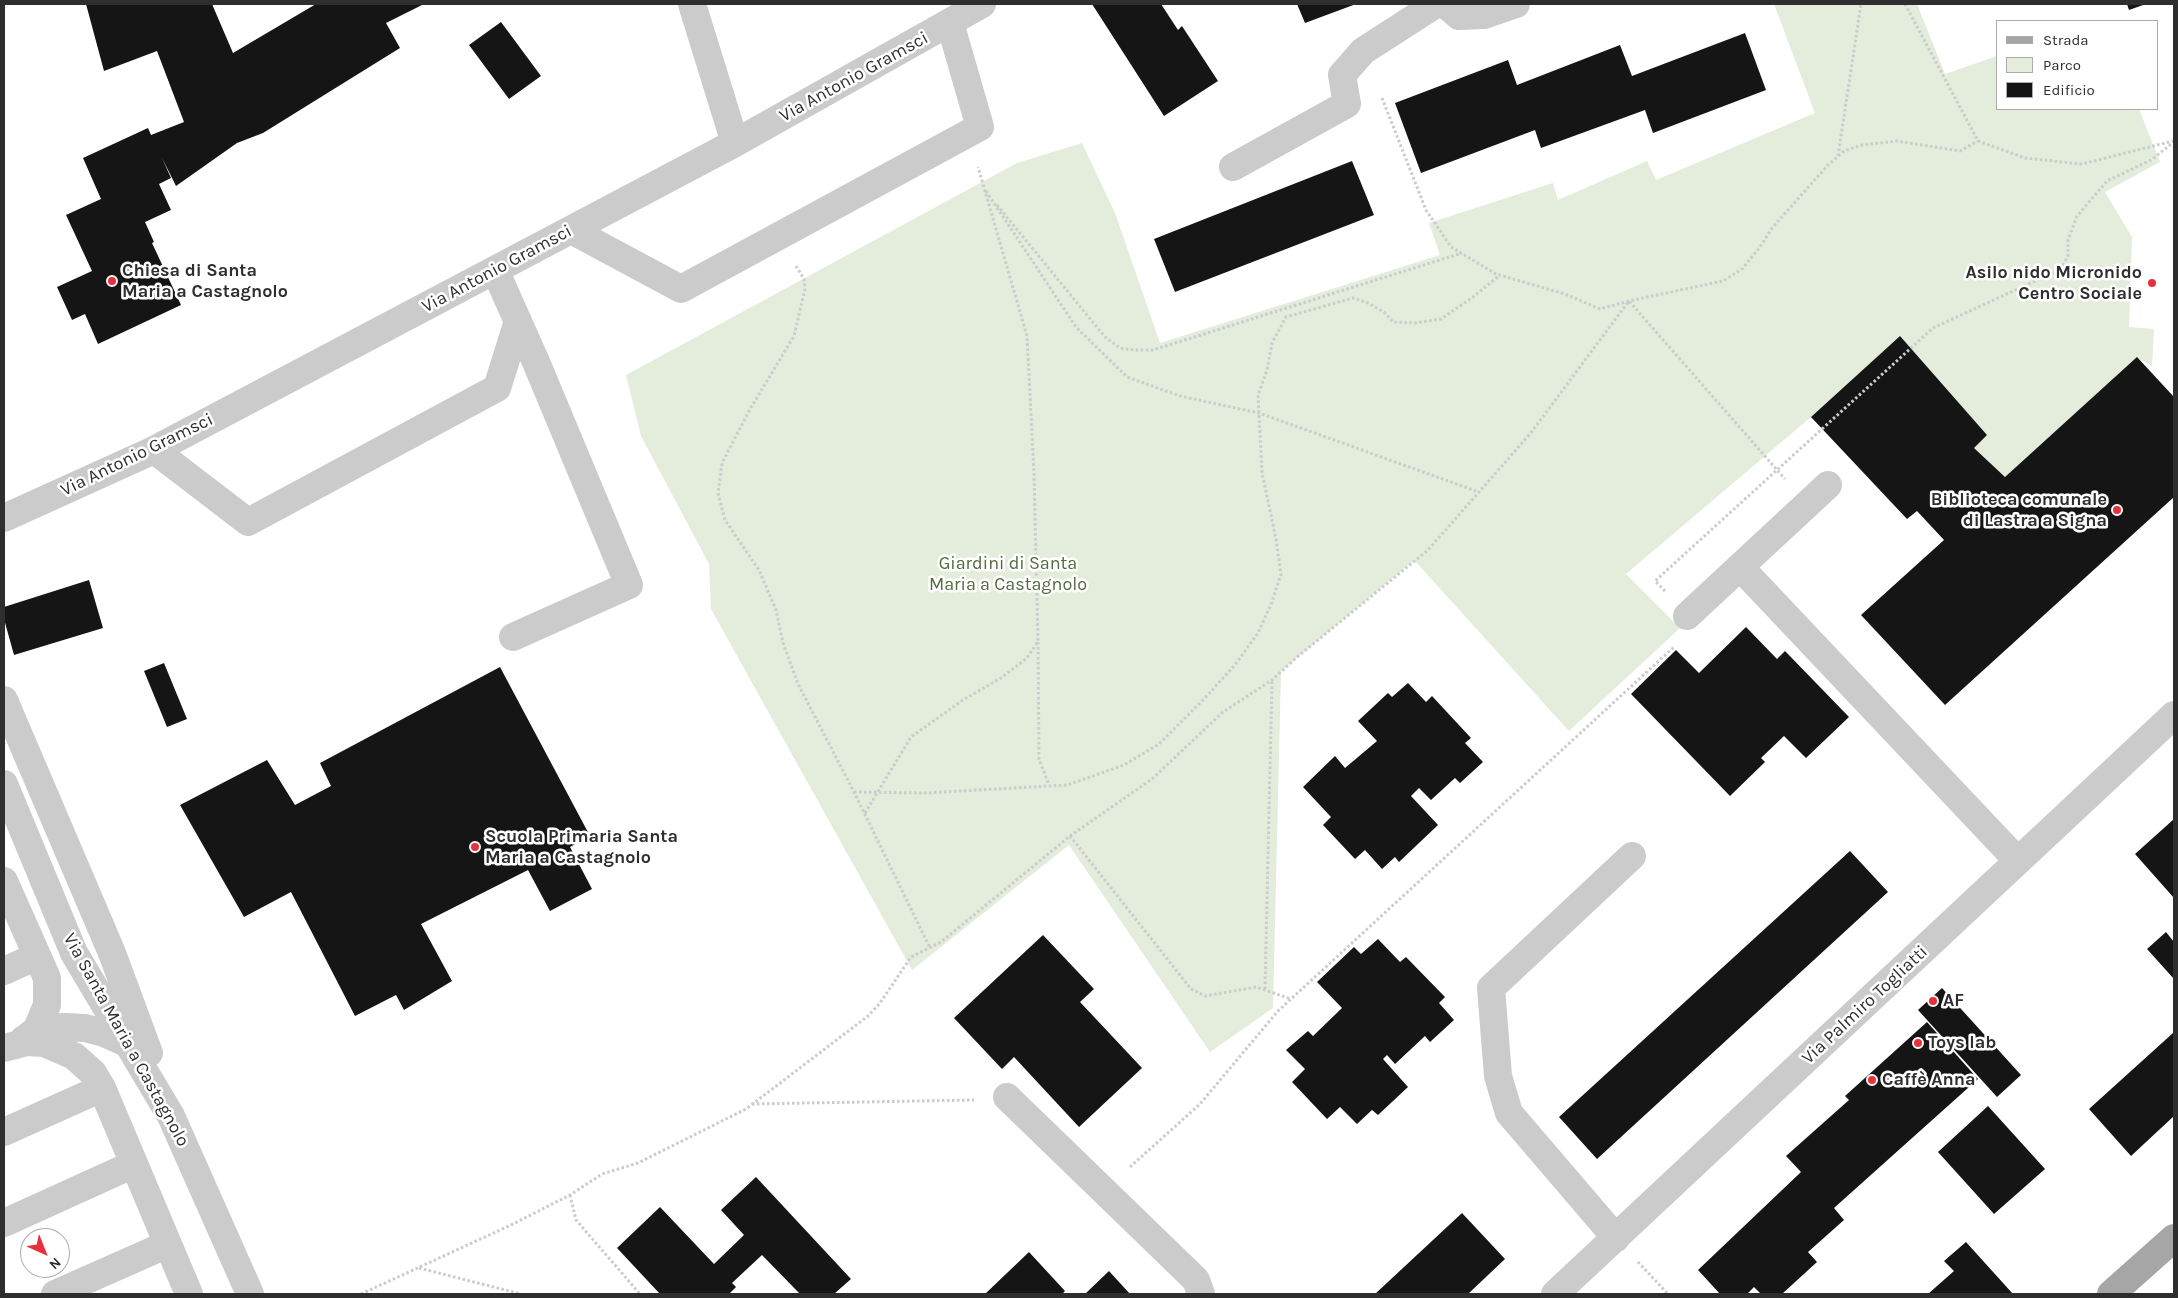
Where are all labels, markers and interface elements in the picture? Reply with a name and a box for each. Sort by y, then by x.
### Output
legend [1996,20,2158,110]
street label: Via Antonio Gramsci [776,27,932,127]
text: Strada [2043,31,2089,49]
text: Parco [2043,56,2081,74]
text: Edificio [2043,81,2095,99]
street label: Via Antonio Gramsci [418,220,576,318]
place label: Chiesa di Santa Maria a Castagnolo [122,260,288,302]
place label: Asilo nido Micronido Centro Sociale [1965,262,2142,304]
marker: Chiesa di Santa Maria a Castagnolo [106,275,118,287]
marker: Asilo nido Micronido Centro Sociale [2146,277,2158,289]
street label: Via Antonio Gramsci [57,409,217,501]
place label: Biblioteca comunale di Lastra a Signa [1931,489,2107,532]
marker: Biblioteca comunale di Lastra a Signa [2111,504,2123,516]
park label: Giardini di Santa Maria a Castagnolo [929,553,1087,596]
place label: Scuola Primaria Santa Maria a Castagnolo [485,826,678,869]
marker: Scuola Primaria Santa Maria a Castagnolo [469,841,481,853]
street label: Via Santa Maria a Castagnolo [58,930,194,1150]
street label: Via Palmiro Togliatti [1798,941,1932,1069]
place label: AF [1943,990,1964,1012]
marker: AF [1927,995,1939,1007]
place label: Toys lab [1928,1032,1996,1054]
marker: Toys lab [1912,1037,1924,1049]
place label: Caffè Anna [1882,1069,1975,1091]
marker: Caffè Anna [1866,1074,1878,1086]
north arrow [20,1228,70,1278]
text: N [46,1254,65,1273]

